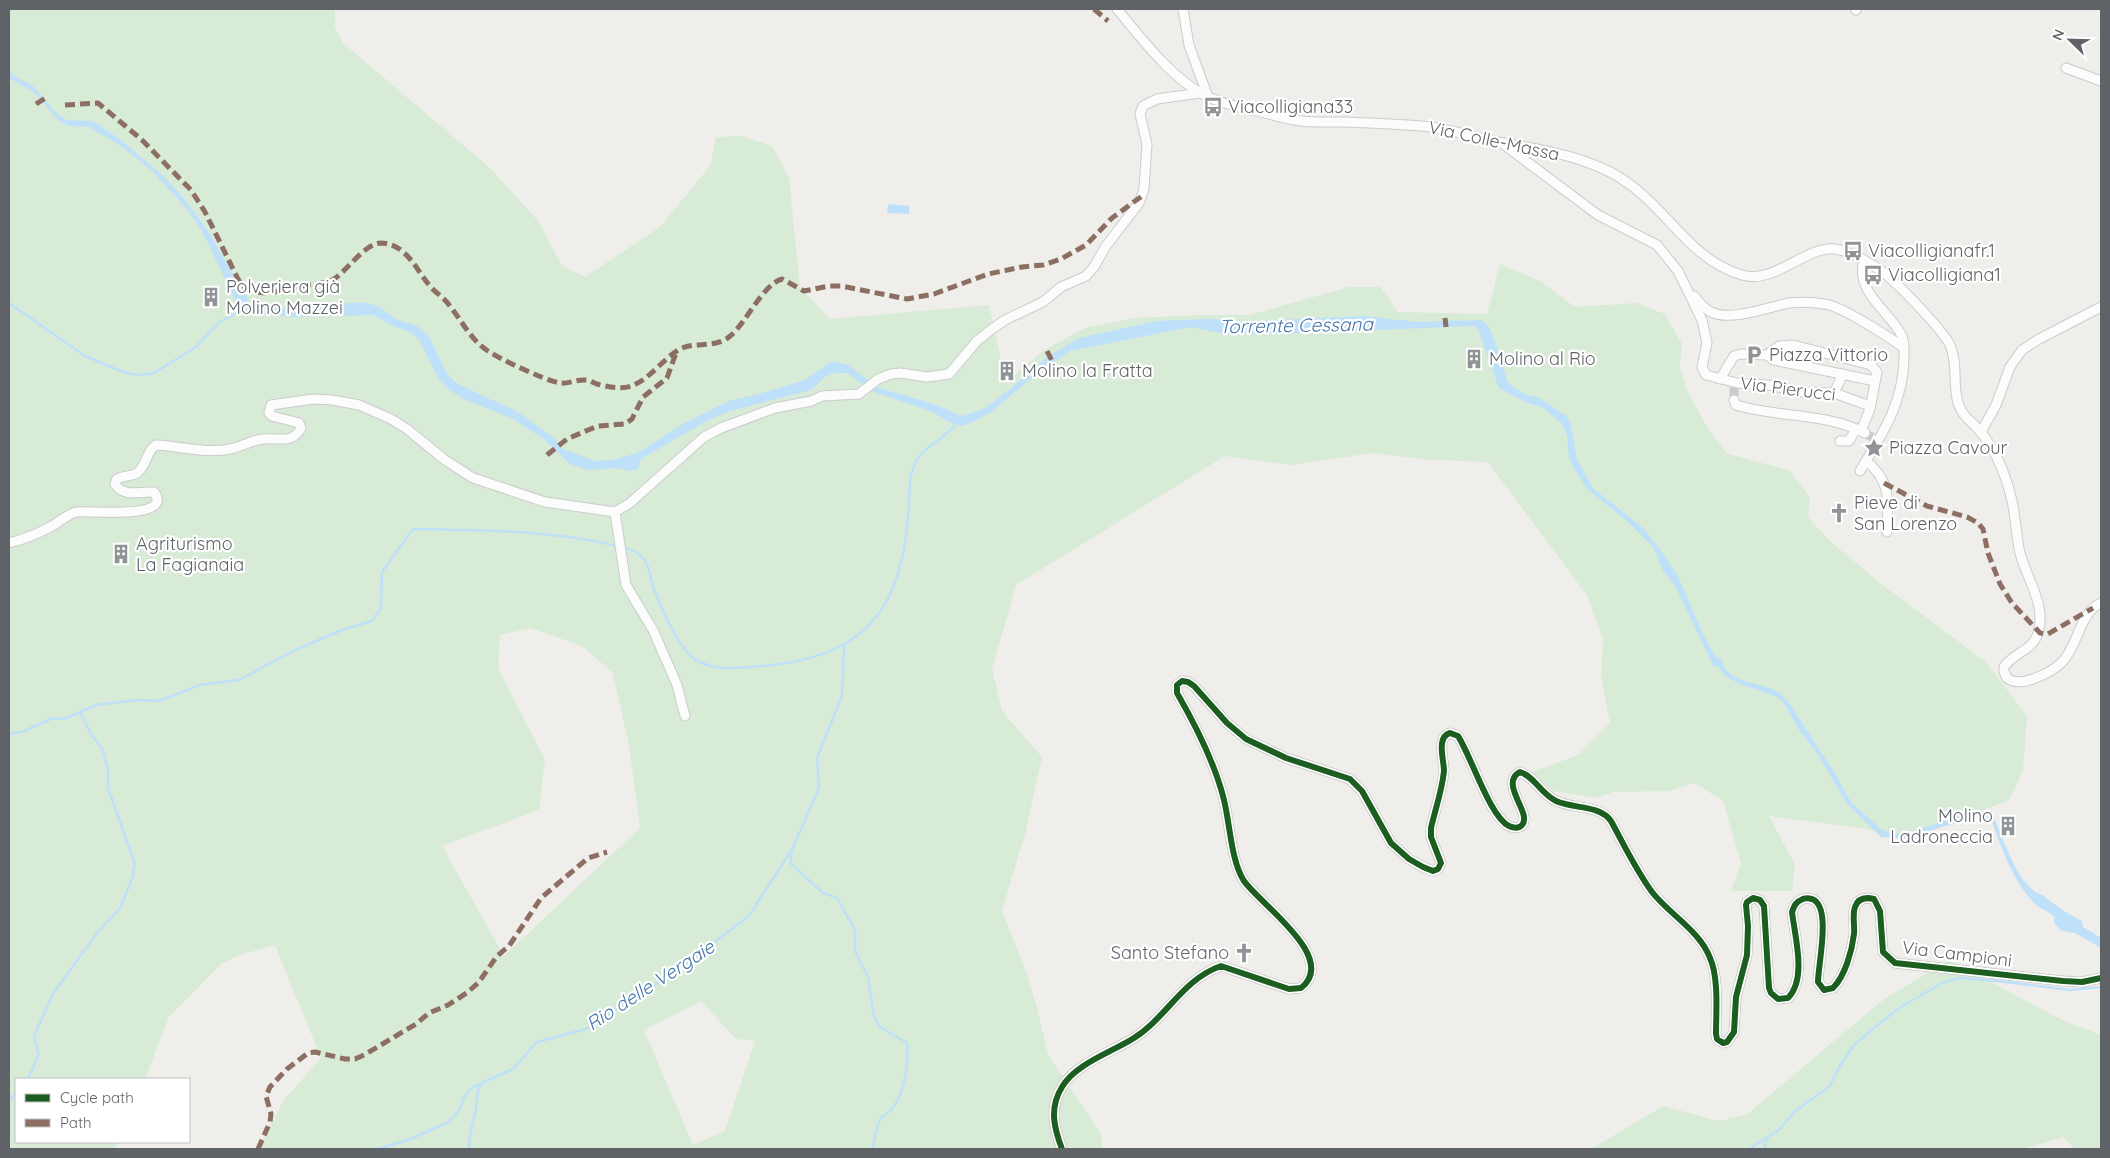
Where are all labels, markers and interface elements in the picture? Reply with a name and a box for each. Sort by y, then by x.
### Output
north arrow [2045,15,2095,65]
text: N [2048,27,2068,43]
place label: Viacolligiana33 [1228,95,1353,118]
bus stop icon: Viacolligiana33 [1202,96,1224,118]
street label: Via Colle-Massa [1427,115,1562,166]
place label: Viacolligianafr.1 [1868,239,1995,262]
bus stop icon: Viacolligianafr.1 [1842,240,1864,262]
place label: Viacolligiana1 [1888,263,2001,286]
bus stop icon: Viacolligiana1 [1862,264,1884,286]
place label: Polveriera già Molino Mazzei [226,275,343,319]
building icon: Polveriera già Molino Mazzei [200,286,222,308]
water label: Torrente Cessana [1219,312,1375,338]
place label: Piazza Vittorio [1769,343,1888,366]
parking icon: Piazza Vittorio [1743,344,1765,366]
place label: Molino al Rio [1489,347,1596,370]
building icon: Molino al Rio [1463,348,1485,370]
place label: Molino la Fratta [1022,359,1153,382]
building icon: Molino la Fratta [996,360,1018,382]
street label: Via Pierucci [1739,371,1837,406]
place label: Piazza Cavour [1889,436,2008,459]
place icon: Piazza Cavour [1863,437,1885,459]
place label: Pieve di San Lorenzo [1854,491,1957,535]
church icon: Pieve di San Lorenzo [1828,502,1850,524]
place label: Agriturismo La Fagianaia [136,532,244,576]
building icon: Agriturismo La Fagianaia [110,543,132,565]
place label: Molino Ladroneccia [1890,804,1993,848]
building icon: Molino Ladroneccia [1997,815,2019,837]
water label: Rio delle Vergaie [581,934,720,1035]
street label: Via Campioni [1901,935,2013,972]
place label: Santo Stefano [1111,941,1229,964]
church icon: Santo Stefano [1233,942,1255,964]
legend [15,1078,190,1143]
text: Cycle path [60,1088,134,1107]
text: Path [60,1113,92,1132]

